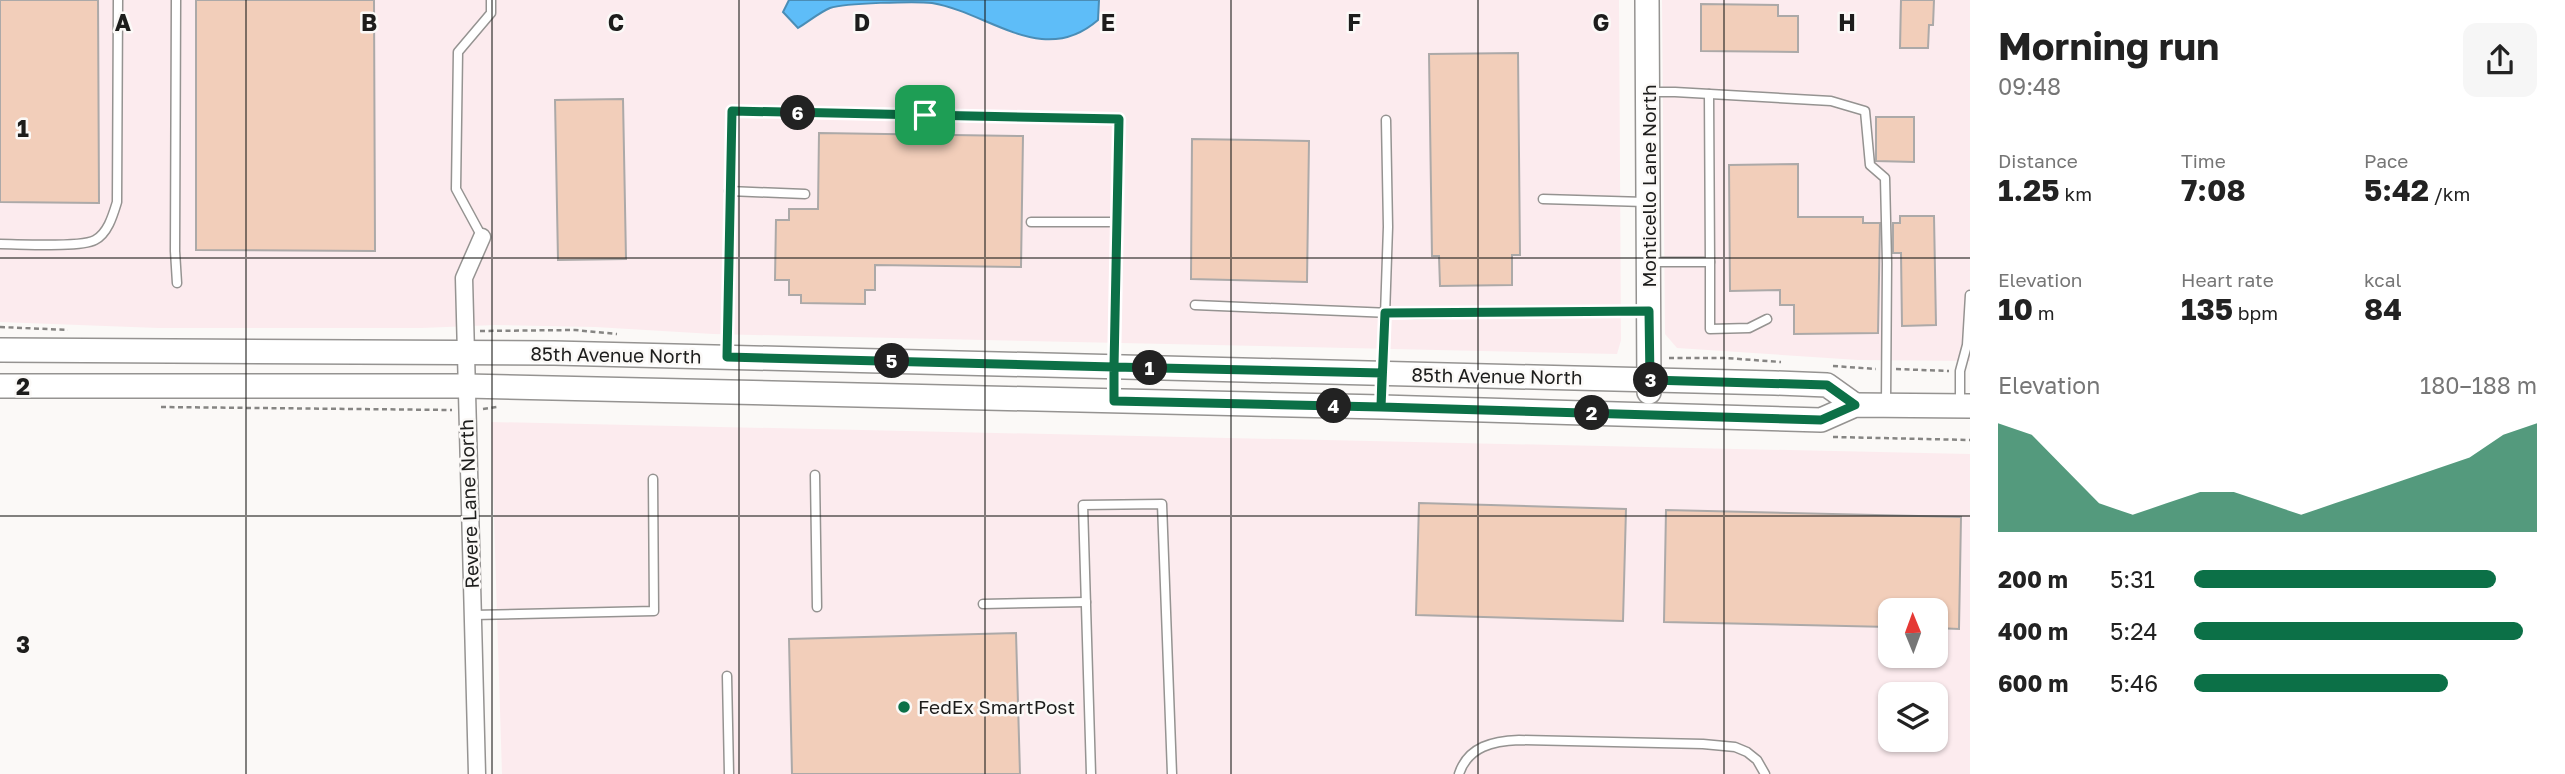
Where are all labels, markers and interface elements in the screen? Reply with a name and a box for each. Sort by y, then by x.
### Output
text: A [115,8,132,36]
text: B [361,8,377,36]
text: C [608,8,624,36]
text: D [854,8,870,36]
text: E [1101,8,1115,36]
text: F [1347,8,1361,36]
text: G [1593,8,1609,36]
text: H [1838,8,1856,36]
text: Morning run [1998,23,2219,68]
button: share [2463,23,2537,97]
text: 09:48 [1998,72,2061,100]
street label: Monticello Lane North [1637,84,1660,288]
pin [895,85,955,145]
pin: 6 [780,96,816,130]
icon: arrive [906,96,944,134]
text: 6 [791,101,804,124]
text: 1 [17,114,29,142]
text: Distance [1998,149,2078,172]
text: Time [2181,149,2226,172]
text: Pace [2364,149,2408,172]
text: 1.25 [1998,172,2060,208]
text: 7:08 [2181,172,2246,208]
text: 5:42 [2364,172,2429,208]
text: km [2060,182,2092,205]
text: /km [2429,182,2470,205]
text: Elevation [1998,268,2083,291]
text: Heart rate [2181,268,2274,291]
text: kcal [2364,268,2402,291]
text: 10 [1998,291,2033,327]
text: 135 [2181,291,2233,327]
text: 84 [2364,291,2402,327]
text: m [2033,301,2055,324]
text: bpm [2233,301,2278,324]
street label: 85th Avenue North [530,342,702,367]
pin: 5 [874,344,910,378]
text: 5 [886,349,897,372]
pin: 1 [1132,350,1168,386]
text: 1 [1145,356,1154,379]
pin: 3 [1634,362,1668,398]
street label: 85th Avenue North [1411,363,1583,388]
text: 3 [1645,368,1656,391]
text: Elevation [1998,371,2100,399]
text: 180–188 m [2420,371,2537,399]
text: 2 [16,372,30,400]
pin: 4 [1316,388,1352,424]
text: 4 [1328,394,1339,417]
pin: 2 [1574,396,1610,430]
text: 2 [1586,401,1597,424]
street label: Revere Lane North [454,419,483,589]
text: 200 m [1998,565,2068,593]
text: 5:31 [2110,565,2155,593]
north arrow [1878,598,1948,668]
map controls [1878,598,1948,752]
text: 400 m [1998,617,2068,645]
text: 5:24 [2110,617,2158,645]
text: 3 [16,630,30,658]
text: 600 m [1998,669,2068,697]
text: 5:46 [2110,669,2158,697]
button: layers [1878,682,1948,752]
place label: FedEx SmartPost [918,695,1075,718]
marker: FedEx SmartPost [896,699,912,715]

